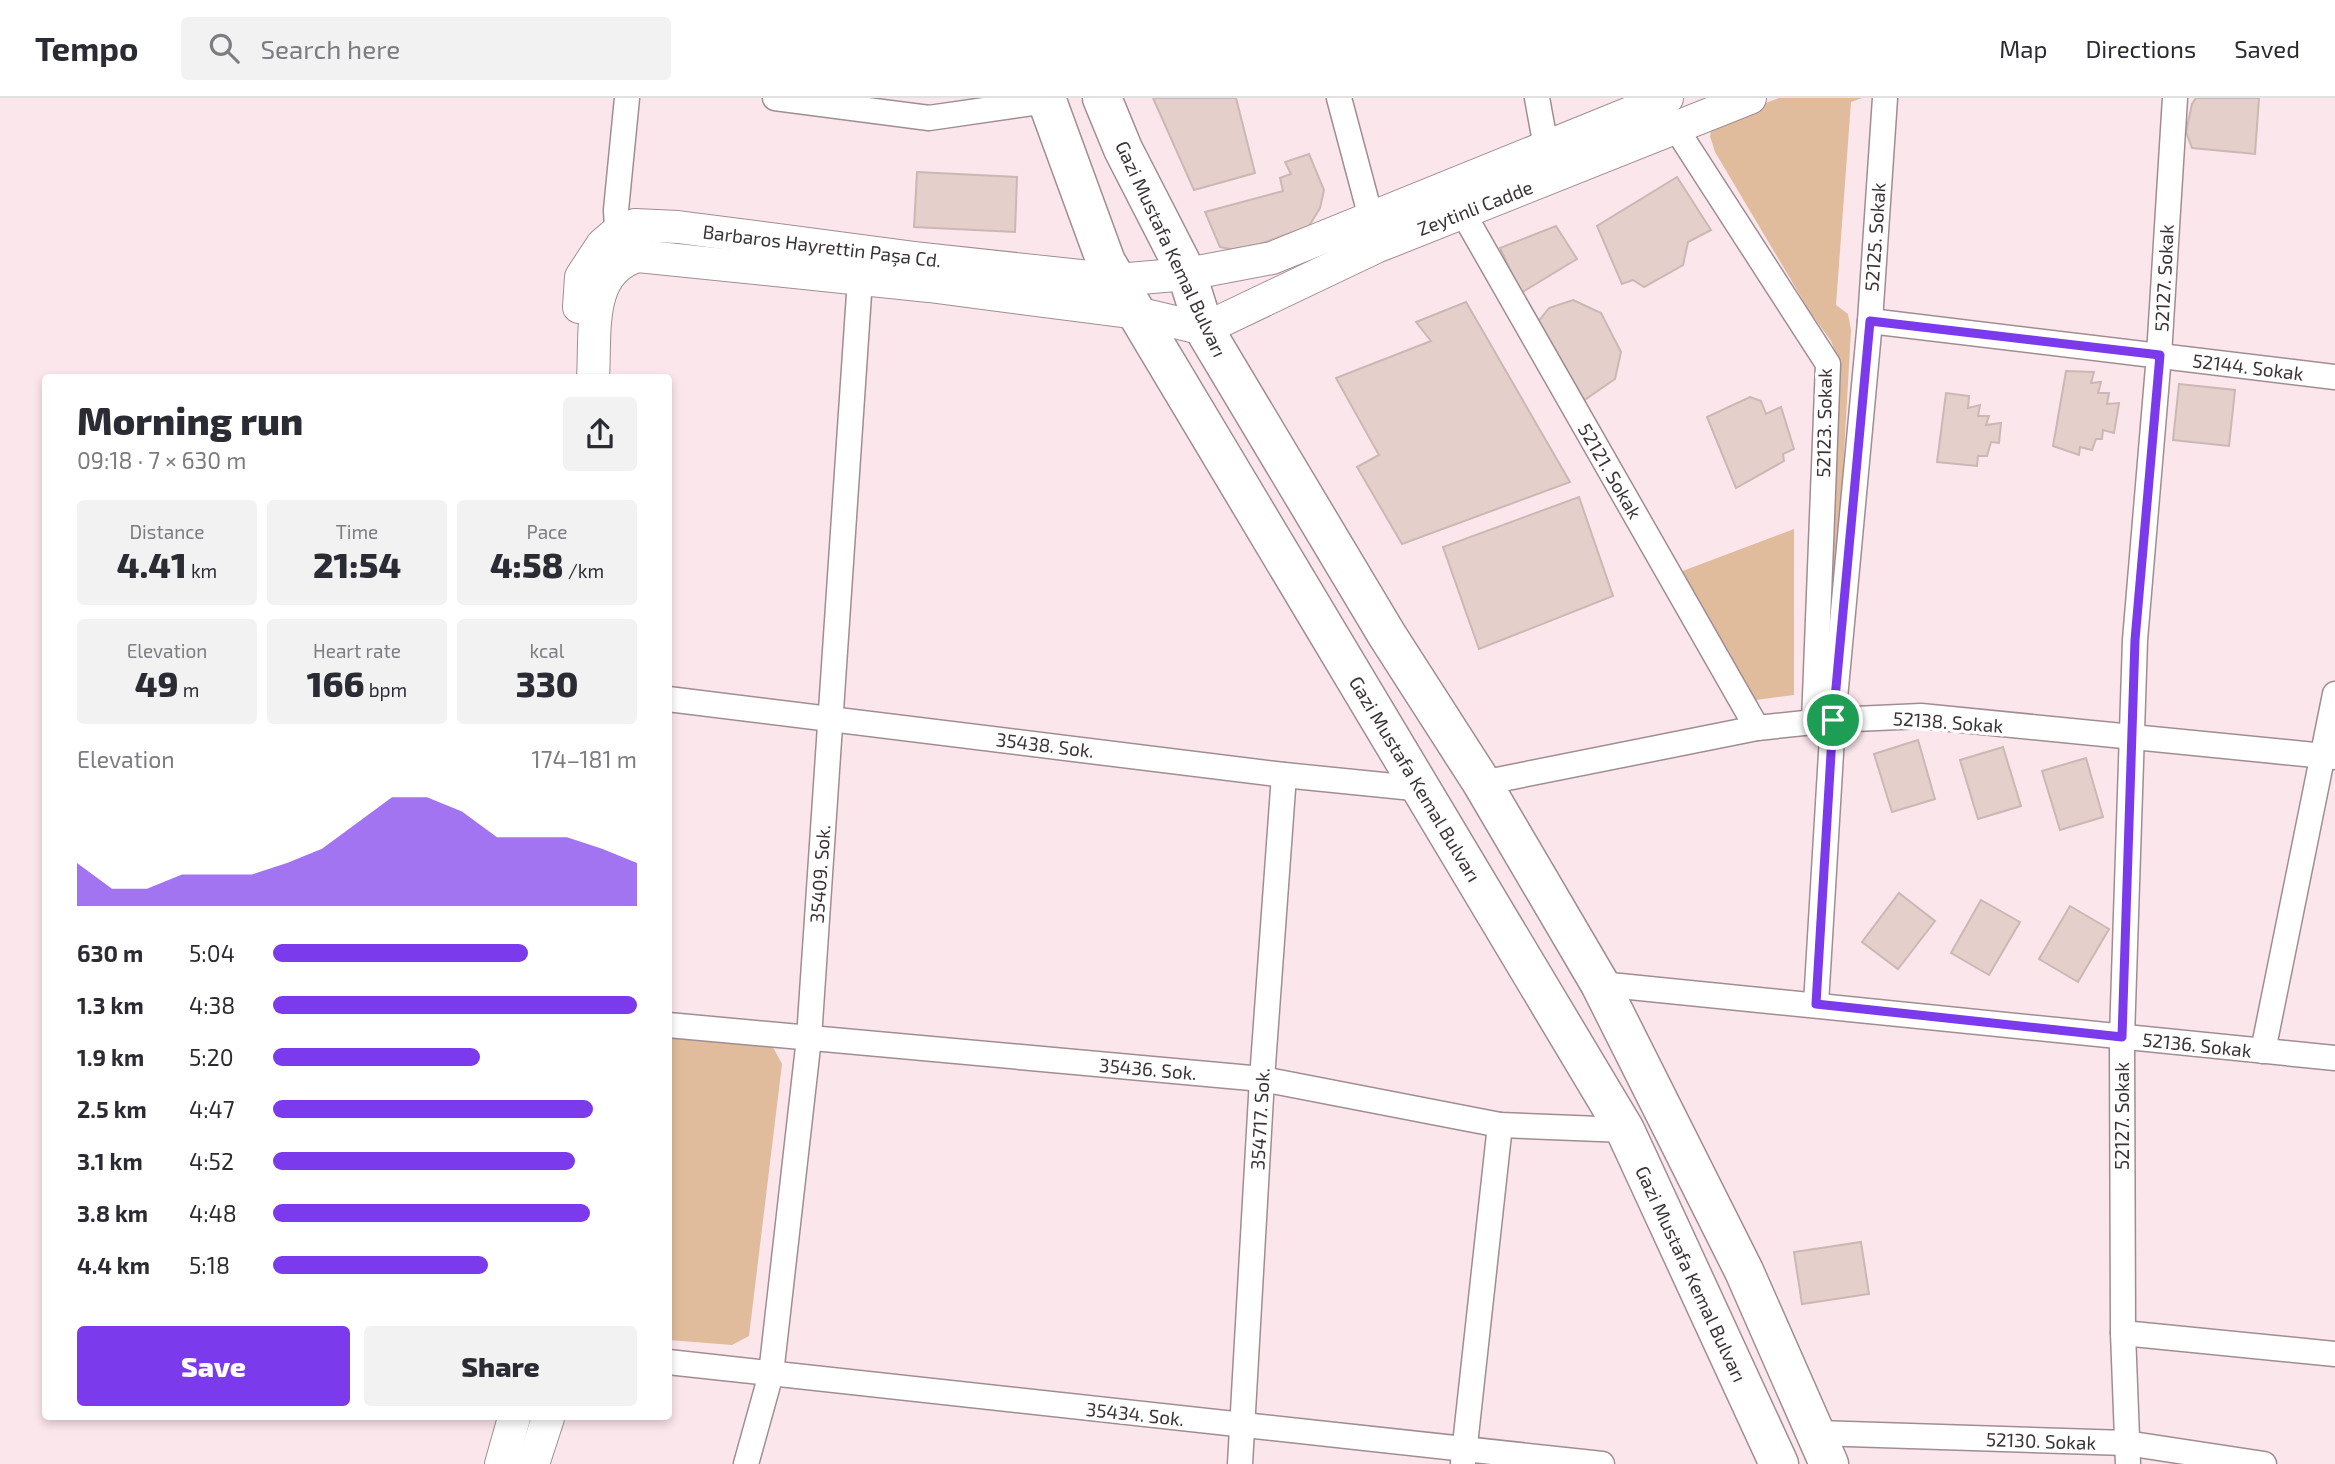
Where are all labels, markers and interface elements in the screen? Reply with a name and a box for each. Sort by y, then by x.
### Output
search box [181,17,671,80]
text: Tempo [35,28,139,68]
icon: search [205,29,243,67]
text: Search here [261,33,400,64]
text: Map [1999,34,2047,63]
text: Directions [2085,34,2196,63]
text: Saved [2234,34,2300,63]
street label: Gazi Mustafa Kemal Bulvarı [1111,137,1232,361]
street label: Zeytinli Cadde [1414,175,1536,240]
street label: 52125. Sokak [1859,181,1890,292]
street label: Barbaros Hayrettin Paşa Cd. [701,219,943,273]
street label: 52127. Sokak [2149,223,2178,332]
street label: 52144. Sokak [2191,348,2305,385]
street label: 52123. Sokak [1811,368,1836,478]
text: Morning run [77,397,303,443]
button: share [563,397,637,471]
street label: 52121. Sokak [1574,419,1647,523]
text: 09:18 · 7 × 630 m [77,446,247,474]
text: Distance [129,520,205,543]
text: Time [336,520,378,543]
text: Pace [527,520,567,543]
text: 4.41 [117,543,187,585]
text: 21:54 [313,543,401,585]
text: 4:58 [490,543,564,585]
text: km [187,559,217,582]
text: /km [564,559,604,582]
text: Elevation [127,639,207,662]
text: Heart rate [313,639,401,662]
text: kcal [530,639,564,662]
text: 49 [135,662,178,704]
text: 166 [307,662,365,704]
text: 330 [516,662,578,704]
street label: Gazi Mustafa Kemal Bulvarı [1345,672,1486,886]
text: m [178,678,199,701]
text: bpm [365,678,407,701]
pin [1803,690,1863,750]
icon: arrive [1814,701,1852,739]
street label: 52138. Sokak [1892,706,2004,737]
street label: 35438. Sok. [995,727,1095,762]
text: Elevation [77,745,175,773]
text: 174–181 m [531,745,637,773]
street label: 35409. Sok. [805,824,834,924]
text: 630 m [77,939,143,967]
text: 5:04 [189,939,235,967]
text: 1.3 km [77,991,144,1019]
text: 4:38 [189,991,235,1019]
street label: 52136. Sokak [2141,1027,2253,1062]
text: 1.9 km [77,1043,144,1071]
text: 5:20 [189,1043,234,1071]
street label: 35436. Sok. [1098,1053,1198,1084]
street label: 52127. Sokak [2110,1062,2133,1170]
street label: 354717. Sok. [1245,1067,1274,1171]
text: 2.5 km [77,1095,147,1123]
text: 4:47 [189,1095,235,1123]
text: 3.1 km [77,1147,143,1175]
text: 4:52 [189,1147,234,1175]
street label: Gazi Mustafa Kemal Bulvarı [1631,1162,1752,1386]
text: 3.8 km [77,1199,148,1227]
text: 4:48 [189,1199,237,1227]
text: 4.4 km [77,1251,150,1279]
text: 5:18 [189,1251,230,1279]
button: Save [77,1326,350,1406]
button: Share [364,1326,637,1406]
street label: 35434. Sok. [1085,1397,1185,1430]
street label: 52130. Sokak [1986,1427,2097,1454]

